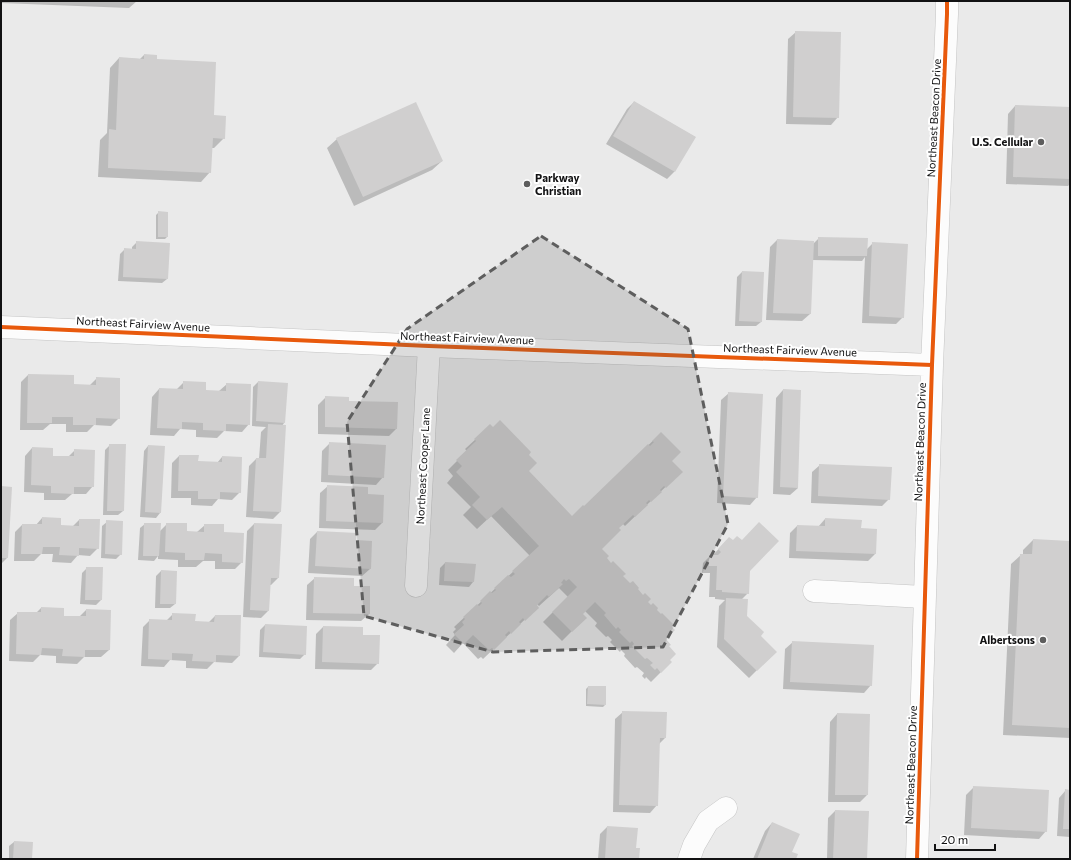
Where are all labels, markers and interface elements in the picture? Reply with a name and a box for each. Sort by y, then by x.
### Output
street label: Northeast Beacon Drive [924,58,943,178]
place label: U.S. Cellular [972,135,1033,148]
marker: U.S. Cellular [1036,137,1046,147]
place label: Parkway Christian [535,171,581,197]
marker: Parkway Christian [522,179,532,189]
street label: Northeast Fairview Avenue [76,314,210,334]
street label: Northeast Fairview Avenue [400,329,534,346]
street label: Northeast Fairview Avenue [723,341,857,358]
street label: Northeast Beacon Drive [911,382,928,502]
street label: Northeast Cooper Lane [413,407,432,525]
place label: Albertsons [979,633,1035,646]
marker: Albertsons [1038,635,1048,645]
street label: Northeast Beacon Drive [902,705,919,825]
scale bar [935,826,995,852]
text: 20 m [941,832,968,846]

